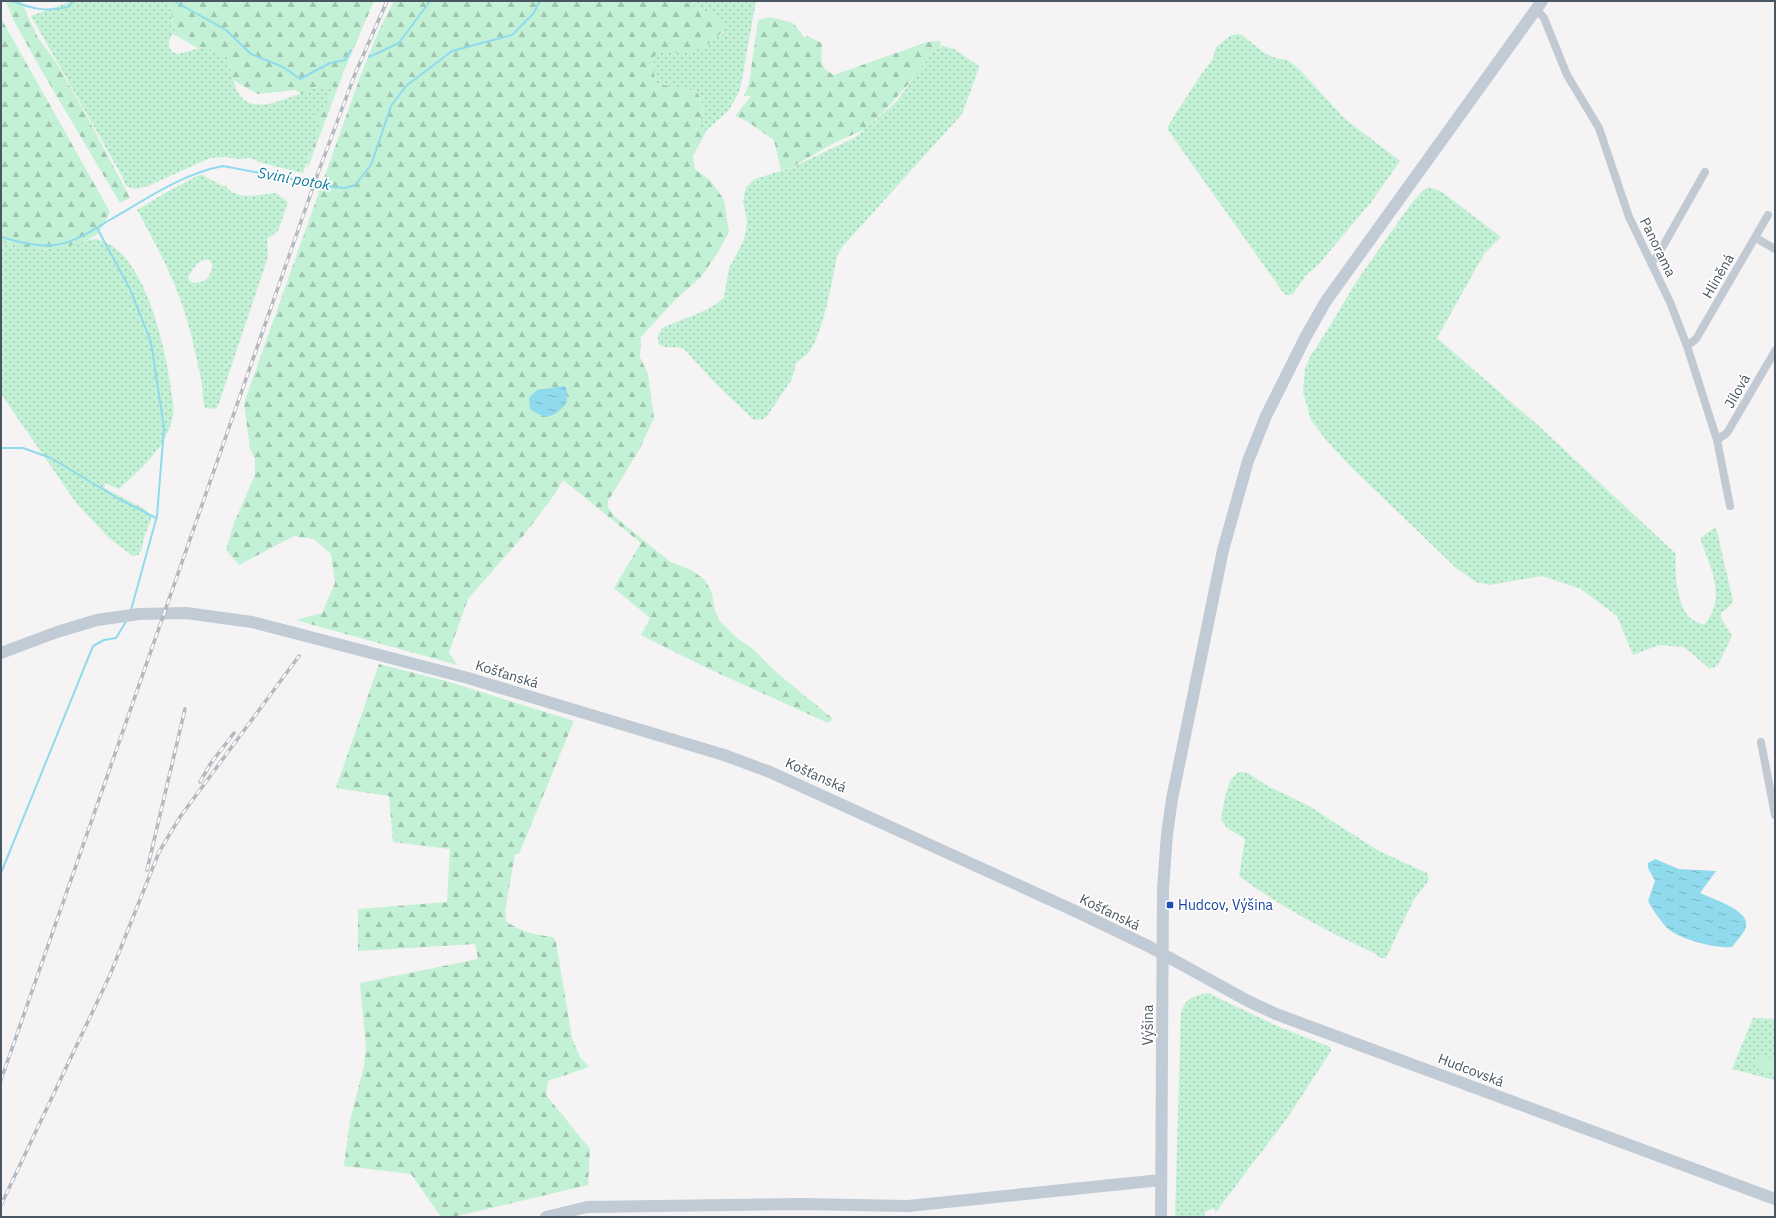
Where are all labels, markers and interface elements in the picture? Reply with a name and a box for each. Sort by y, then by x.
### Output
water label: Sviní potok [256,163,332,194]
street label: Panorama [1636,214,1680,280]
street label: Hliněná [1698,250,1738,301]
street label: Jílová [1720,370,1754,411]
street label: Košťanská [473,656,541,692]
street label: Košťanská [783,754,850,797]
street label: Košťanská [1077,890,1144,935]
place label: Hudcov, Výšina [1178,896,1274,914]
marker: Hudcov, Výšina [1165,900,1175,910]
street label: Výšina [1139,1004,1157,1046]
street label: Hudcovská [1435,1049,1507,1091]

